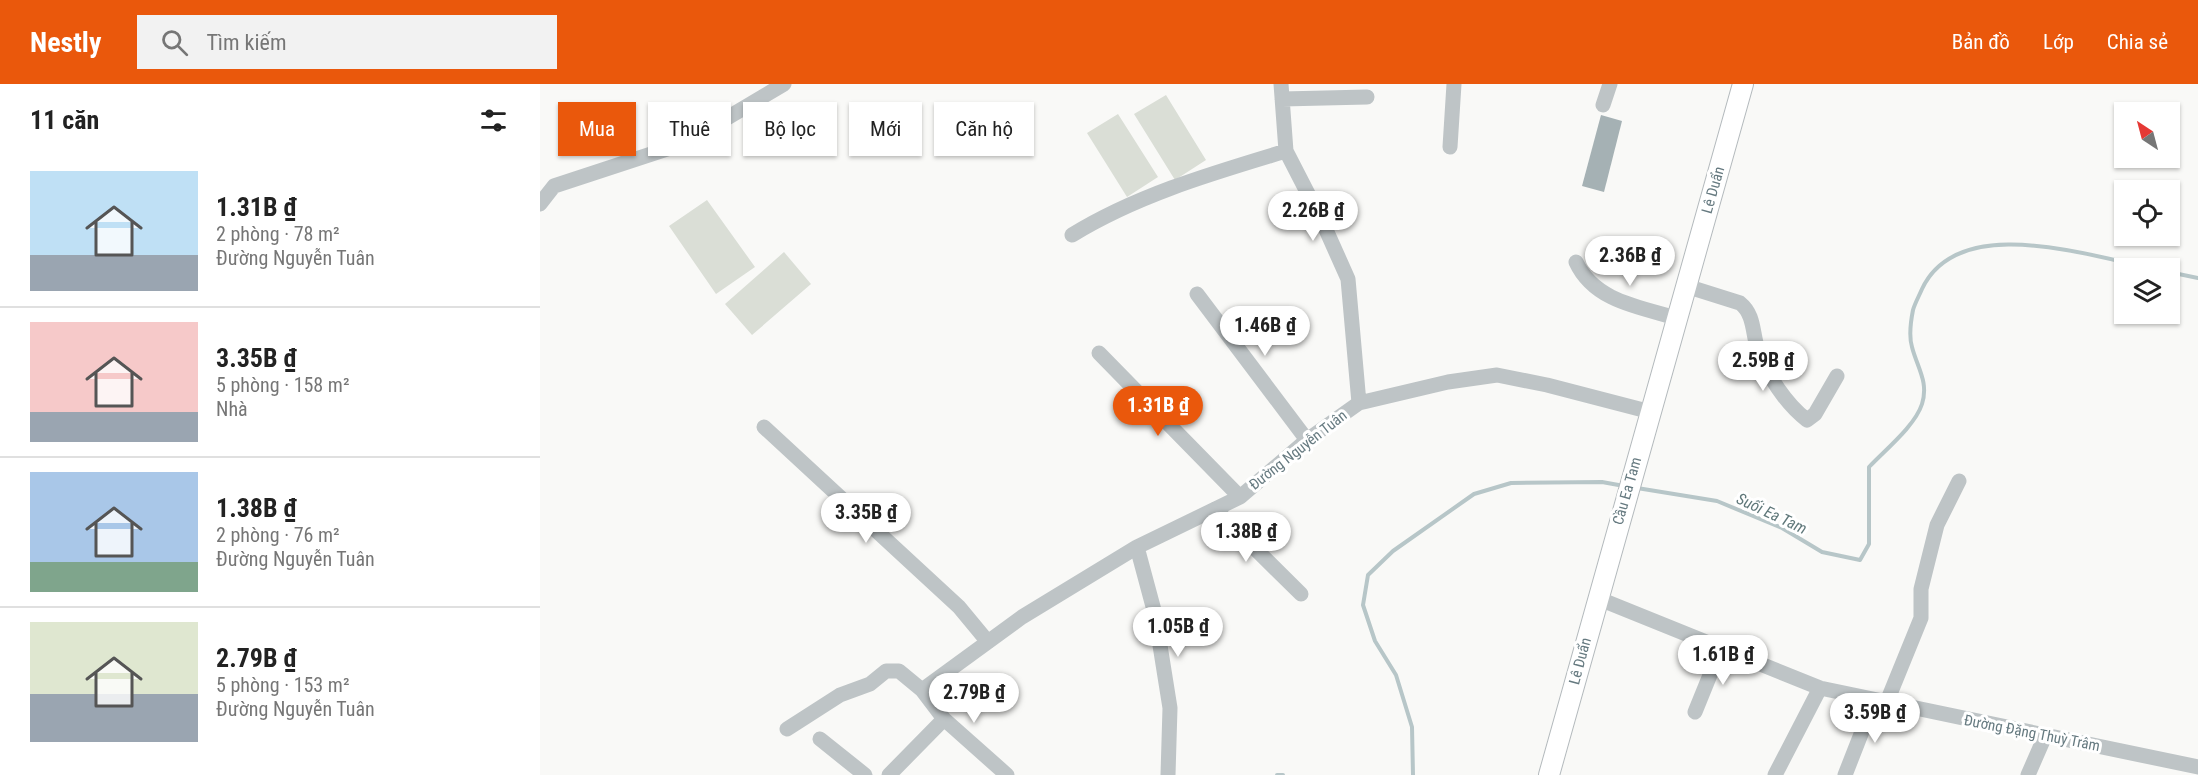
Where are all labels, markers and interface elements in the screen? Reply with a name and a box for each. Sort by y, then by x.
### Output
search box [137,15,557,69]
text: Nestly [30,26,101,59]
icon: search [158,26,191,59]
text: Tìm kiếm [206,30,286,55]
text: Bản đồ [1952,30,2010,54]
text: Lớp [2043,30,2074,54]
text: Chia sẻ [2107,30,2168,54]
chip: Mua [558,102,636,156]
chip: Thuê [648,102,731,156]
chip: Bộ lọc [743,102,837,156]
chip: Mới [849,102,922,156]
chip: Căn hộ [934,102,1034,156]
north arrow [2114,102,2180,168]
map controls [2114,102,2180,324]
icon: filters [477,104,510,137]
text: 11 căn [30,105,99,135]
street label: Lê Duẩn [1698,165,1728,215]
button: locate [2114,180,2180,246]
pin: 2.26B ₫ [1258,191,1368,242]
text: 1.31B ₫ [216,192,297,222]
icon: home [78,195,150,267]
text: 2.26B ₫ [1282,198,1344,222]
text: 2 phòng · 78 m² [216,222,340,246]
pin: 2.36B ₫ [1575,236,1685,287]
text: 2.36B ₫ [1599,243,1661,267]
text: Đường Nguyễn Tuân [216,246,375,270]
button: layers [2114,258,2180,324]
pin: 1.46B ₫ [1210,306,1320,357]
text: 1.46B ₫ [1234,313,1296,337]
pin: 2.59B ₫ [1708,341,1818,392]
text: 3.35B ₫ [216,343,297,373]
icon: home [78,346,150,418]
text: 2.59B ₫ [1732,348,1794,372]
text: 5 phòng · 158 m² [216,373,350,397]
pin: 1.31B ₫ [1103,386,1213,437]
text: 1.31B ₫ [1127,393,1189,417]
text: Nhà [216,397,248,421]
street label: Đường Nguyễn Tuân [1246,406,1350,494]
street label: Cầu Ea Tam [1609,455,1645,527]
water label: Suối Ea Tam [1734,489,1810,538]
text: 1.38B ₫ [216,493,297,523]
pin: 3.35B ₫ [811,493,921,544]
icon: home [78,496,150,568]
text: 3.35B ₫ [835,500,897,524]
pin: 1.38B ₫ [1191,512,1301,563]
text: 1.38B ₫ [1215,519,1277,543]
text: 2 phòng · 76 m² [216,523,340,547]
text: Đường Nguyễn Tuân [216,547,375,571]
pin: 1.05B ₫ [1123,607,1233,658]
text: 1.05B ₫ [1147,614,1209,638]
pin: 1.61B ₫ [1668,635,1778,686]
street label: Lê Duẩn [1565,636,1595,686]
text: 1.61B ₫ [1692,642,1754,666]
text: 2.79B ₫ [216,643,297,673]
icon: home [78,646,150,718]
text: 5 phòng · 153 m² [216,673,350,697]
pin: 2.79B ₫ [919,673,1029,724]
text: 2.79B ₫ [943,680,1005,704]
pin: 3.59B ₫ [1820,693,1930,744]
text: Đường Nguyễn Tuân [216,697,375,721]
text: 3.59B ₫ [1844,700,1906,724]
street label: Đường Đặng Thuỳ Trâm [1962,711,2102,755]

